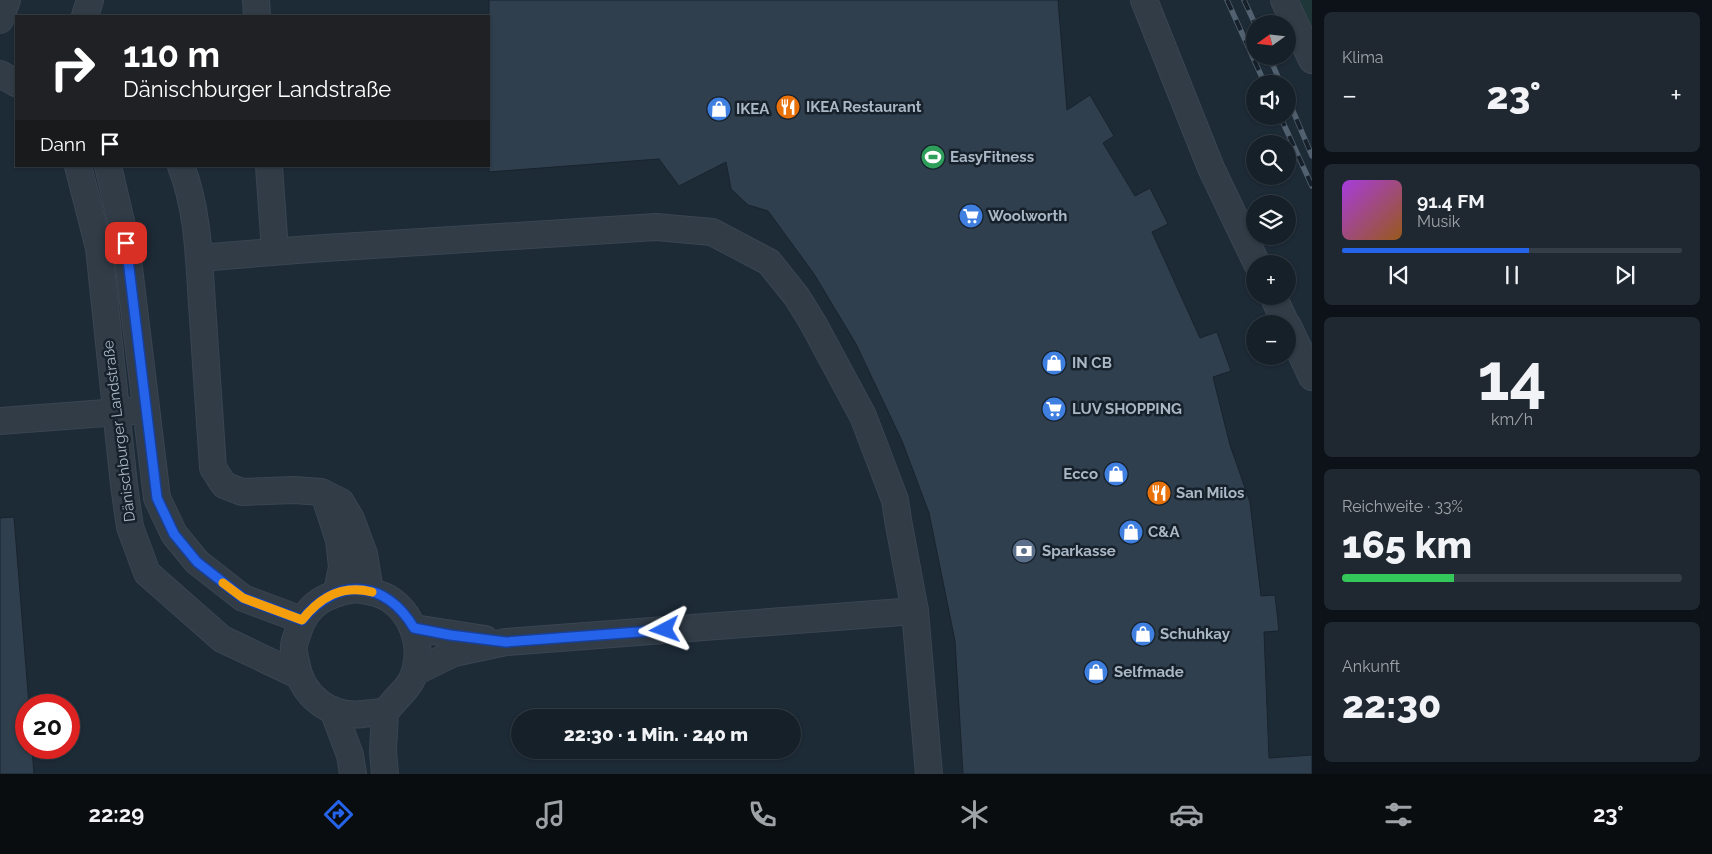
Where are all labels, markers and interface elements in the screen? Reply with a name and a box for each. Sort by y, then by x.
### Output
north arrow [1246,15,1296,65]
map controls [1246,15,1296,365]
text: 110 m [123,34,220,75]
icon: right [40,35,105,100]
text: Klima [1342,48,1384,67]
text: 23° [1487,73,1541,118]
button: sound [1246,75,1296,125]
text: Dänischburger Landstraße [123,76,391,102]
text: − [1342,79,1357,112]
text: + [1670,79,1682,112]
restaurant icon: IKEA Restaurant [775,94,801,120]
shop icon: IKEA [706,96,732,122]
place label: IKEA Restaurant [806,98,922,116]
place label: IKEA [736,100,770,118]
icon: arrive [96,130,124,158]
text: Dann [40,133,86,155]
button: search [1246,135,1296,185]
sports icon: EasyFitness [920,144,946,170]
place label: EasyFitness [950,148,1034,166]
text: 91.4 FM [1417,190,1485,212]
button: layers [1246,195,1296,245]
supermarket icon: Woolworth [958,203,984,229]
place label: Woolworth [988,207,1067,225]
text: Musik [1417,212,1460,231]
pin [105,222,147,264]
icon: arrive [112,229,140,257]
button: + [1246,255,1296,305]
icon: previous [1385,261,1413,289]
icon: pause [1498,261,1526,289]
icon: next [1611,261,1639,289]
button: − [1246,315,1296,365]
street label: Dänischburger Landstraße [99,339,139,523]
text: 14 [1477,339,1547,415]
shop icon: IN CB [1041,350,1067,376]
place label: IN CB [1072,354,1112,372]
supermarket icon: LUV SHOPPING [1041,396,1067,422]
place label: LUV SHOPPING [1072,400,1182,418]
text: km/h [1491,410,1533,429]
shop icon: Ecco [1103,461,1129,487]
place label: Ecco [1063,465,1098,483]
restaurant icon: San Milos [1146,480,1172,506]
place label: San Milos [1176,484,1245,502]
text: Reichweite · 33% [1342,497,1463,516]
shop icon: C&A [1118,519,1144,545]
text: 165 km [1342,522,1472,567]
place label: C&A [1148,523,1180,541]
bank icon: Sparkasse [1011,538,1037,564]
place label: Sparkasse [1042,542,1116,560]
position arrow [638,603,690,655]
shop icon: Schuhkay [1130,621,1156,647]
place label: Schuhkay [1160,625,1231,643]
text: Ankunft [1342,657,1400,676]
shop icon: Selfmade [1083,659,1109,685]
place label: Selfmade [1114,663,1184,681]
text: 22:30 [1342,682,1441,727]
speed limit sign: 20 [15,694,80,759]
text: 22:30 · 1 Min. · 240 m [564,723,748,745]
icon: directions [321,797,356,832]
icon: music [533,797,568,832]
icon: phone [745,797,780,832]
icon: climate [957,797,992,832]
icon: car [1169,797,1204,832]
icon: filters [1381,797,1416,832]
text: 22:29 [88,801,144,827]
text: 23° [1593,801,1624,827]

